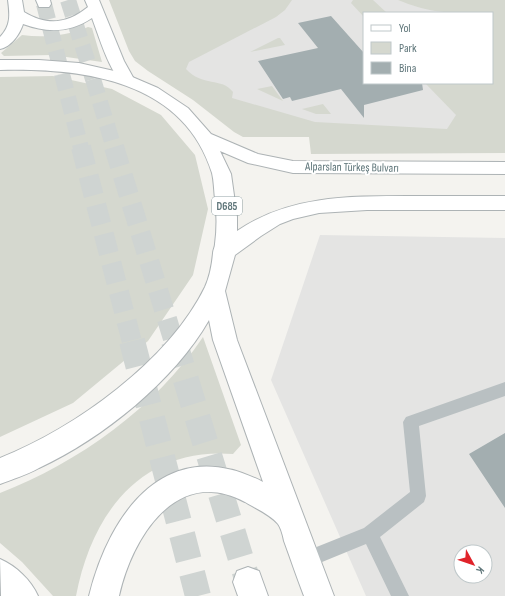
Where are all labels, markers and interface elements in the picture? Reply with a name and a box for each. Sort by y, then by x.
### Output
legend [363,12,493,84]
text: Yol [399,21,411,36]
text: Park [399,41,417,56]
text: Bina [399,61,417,76]
street label: Alparslan Türkeş Bulvarı [304,159,399,176]
road number: D685 [212,197,242,215]
north arrow [453,544,493,584]
text: K [473,564,487,577]

